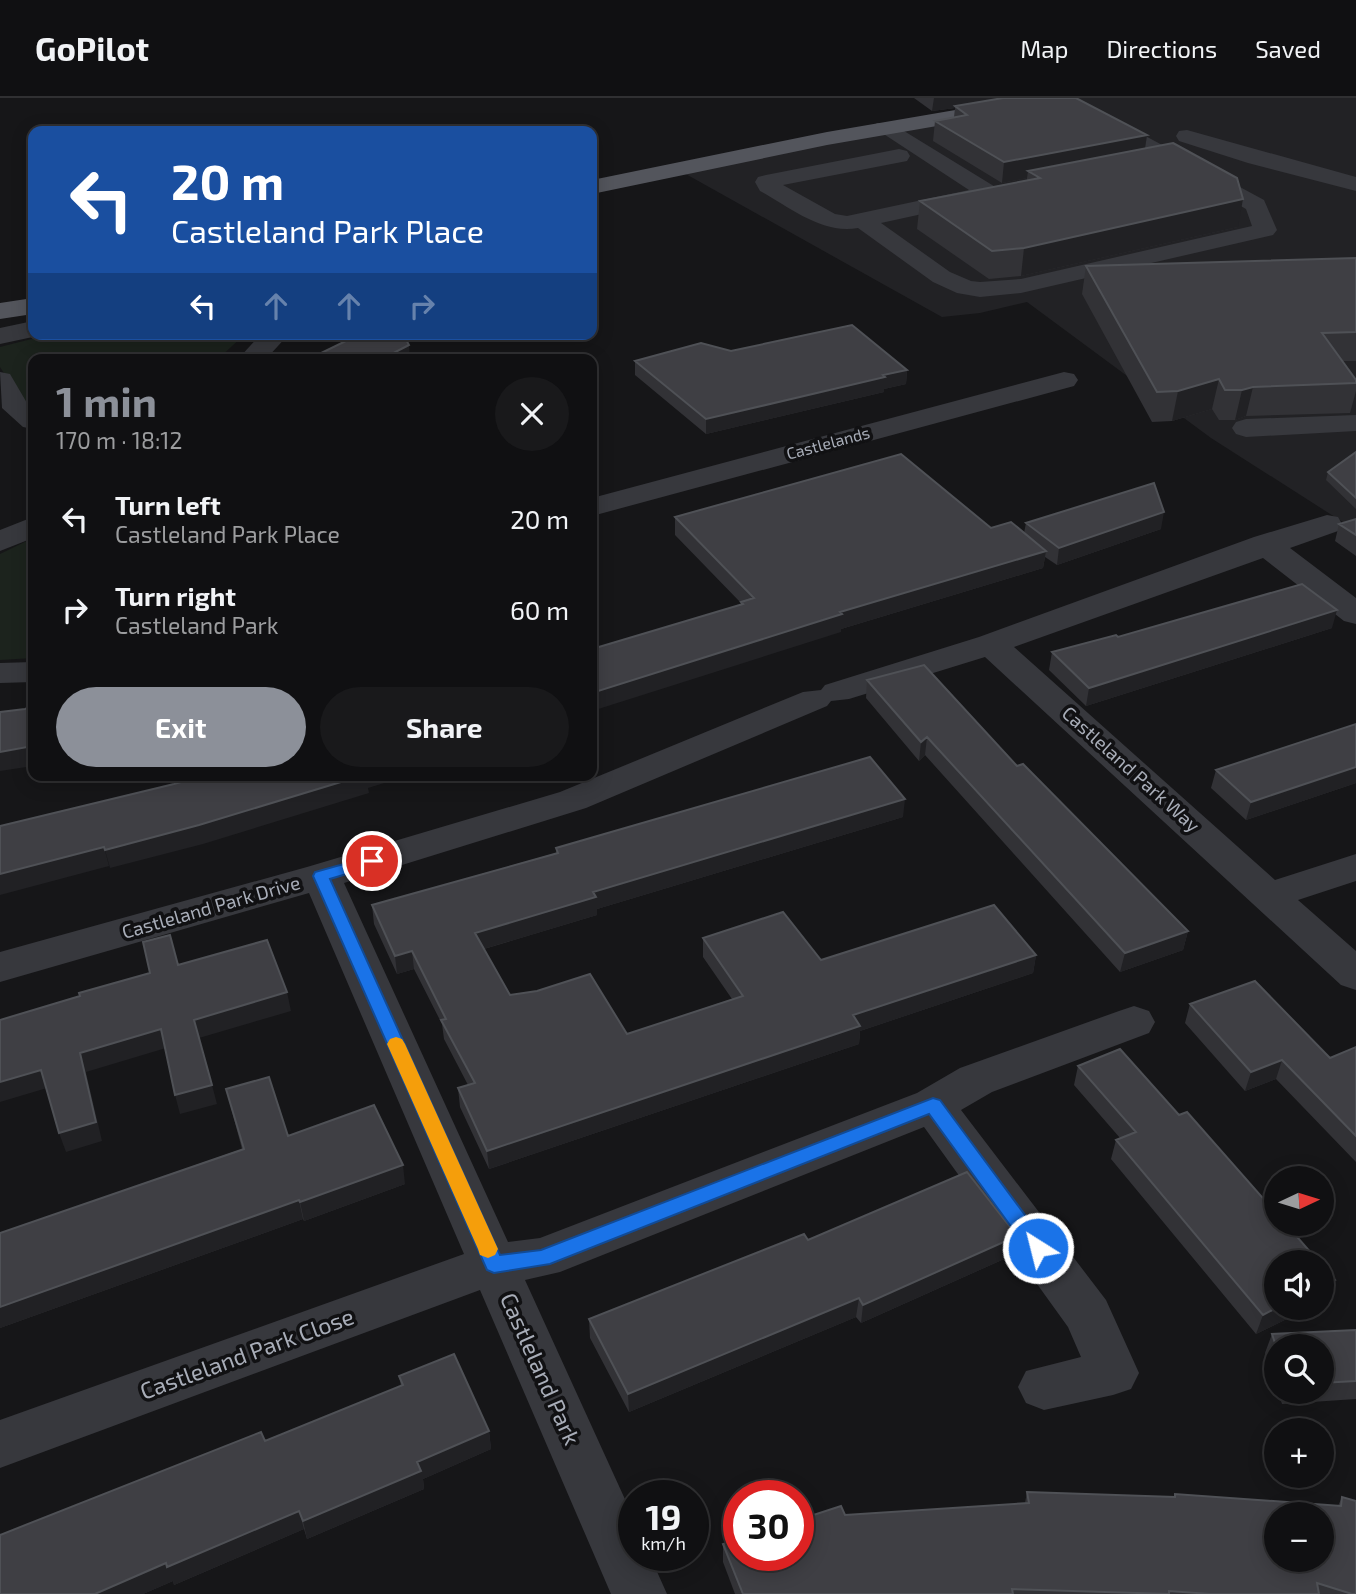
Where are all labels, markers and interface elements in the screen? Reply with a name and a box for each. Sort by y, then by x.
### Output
text: GoPilot [35,28,149,68]
text: Map [1020,34,1068,63]
text: Directions [1106,34,1217,63]
text: Saved [1255,34,1321,63]
text: 20 m [171,151,284,210]
icon: left [56,154,147,245]
text: Castleland Park Place [171,211,484,249]
icon: left [184,287,222,325]
icon: ahead [257,287,295,325]
icon: ahead [330,287,368,325]
icon: right [403,287,441,325]
text: 1 min [56,375,157,425]
button: close [495,377,569,451]
street label: Castlelands [784,422,872,463]
text: 170 m · 18:12 [56,426,182,454]
text: Turn left [115,489,221,520]
icon: left [56,500,94,538]
text: 20 m [510,503,569,534]
text: Castleland Park Place [115,520,340,548]
text: Turn right [115,580,236,611]
icon: right [56,591,94,629]
text: 60 m [510,594,569,625]
text: Castleland Park [115,611,279,639]
button: Exit [56,687,306,767]
button: Share [320,687,569,767]
street label: Castleland Park Way [1058,701,1205,836]
pin [342,831,402,891]
icon: arrive [353,842,391,880]
street label: Castleland Park Drive [119,870,303,943]
north arrow [1264,1166,1334,1236]
map controls [1264,1166,1334,1572]
position arrow [1001,1211,1075,1285]
button: sound [1264,1250,1334,1320]
street label: Castleland Park [495,1288,587,1449]
street label: Castleland Park Close [136,1301,357,1405]
button: search [1264,1334,1334,1404]
button: + [1264,1418,1334,1488]
speed limit sign: 30 [723,1480,814,1571]
text: 19 [646,1495,681,1537]
button: − [1264,1502,1334,1572]
text: km/h [641,1532,686,1554]

